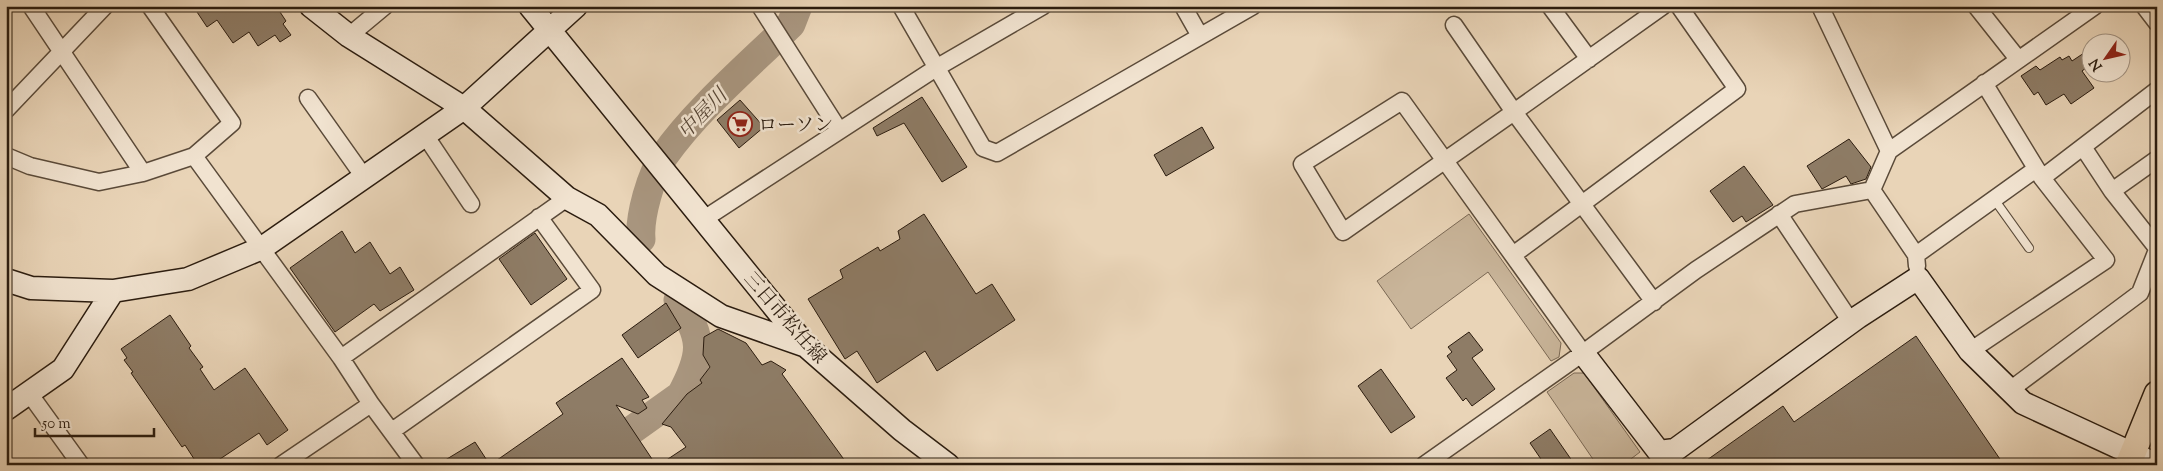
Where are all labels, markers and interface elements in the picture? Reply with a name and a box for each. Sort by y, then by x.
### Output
north arrow [2080,32,2130,82]
text: N [2085,54,2108,74]
water label: 中屋川 [673,82,736,146]
supermarket icon: ローソン [727,111,753,137]
place label: ローソン [758,113,833,140]
street label: 三日市松任線 [737,267,832,371]
scale bar [35,406,154,438]
text: 50 m [41,414,71,435]

